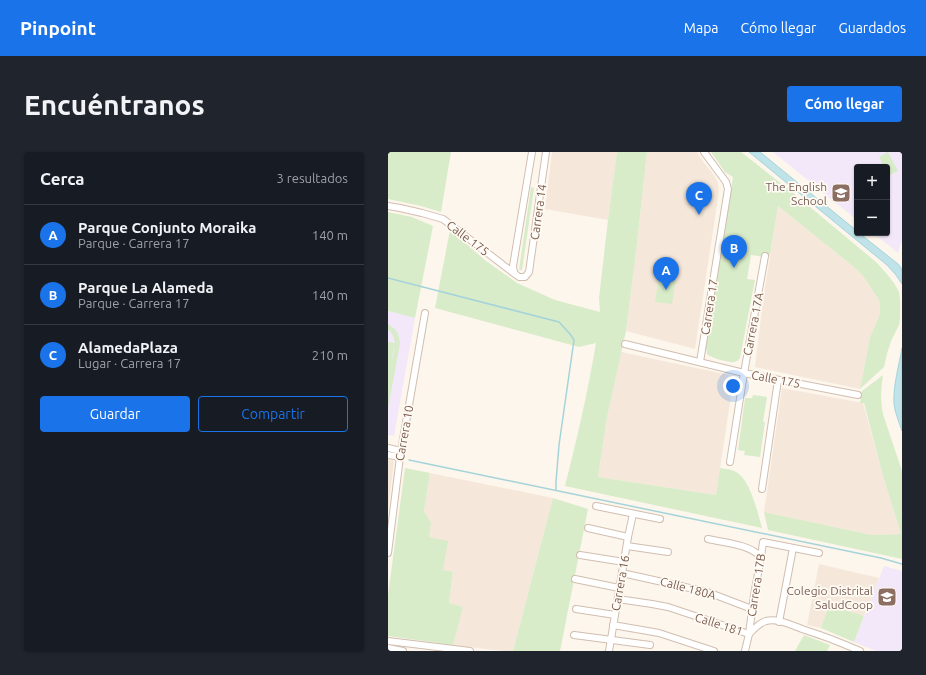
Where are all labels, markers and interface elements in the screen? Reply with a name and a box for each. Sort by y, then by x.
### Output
text: Pinpoint [20,17,96,39]
text: Mapa [684,20,719,36]
text: Cómo llegar [741,20,816,36]
text: Guardados [838,20,906,36]
button: Cómo llegar [787,86,902,122]
text: Encuéntranos [24,89,205,120]
map controls [854,164,890,236]
button: + [854,164,890,200]
text: Cerca [40,169,85,188]
text: 3 resultados [277,171,348,185]
place label: The English School [765,180,827,207]
pin: C [686,182,712,215]
school or university icon: The English School [830,182,852,204]
street label: Carrera 14 [528,183,548,241]
button: − [854,200,890,236]
street label: Calle 175 [444,218,492,258]
text: Parque Conjunto Moraika [78,219,256,236]
text: A [48,228,58,242]
text: 140 m [312,228,348,242]
pin: B [721,235,747,268]
text: Parque · Carrera 17 [78,236,190,250]
pin: A [653,257,679,290]
street label: Carrera 17 [698,278,720,336]
text: Parque La Alameda [78,279,214,296]
text: B [49,288,57,302]
text: 140 m [312,288,348,302]
street label: Carrera 17A [741,291,766,357]
text: Parque · Carrera 17 [78,296,190,310]
text: AlamedaPlaza [78,339,178,356]
text: C [49,348,57,362]
text: 210 m [312,348,348,362]
text: Lugar · Carrera 17 [78,356,181,370]
street label: Calle 175 [750,368,802,390]
your location [723,376,743,396]
button: Guardar [40,396,190,432]
button: Compartir [198,396,348,432]
street label: Carrera 10 [393,404,415,462]
street label: Carrera 17B [745,552,767,618]
street label: Carrera 16 [609,554,631,612]
street label: Calle 180A [659,574,718,602]
place label: Colegio Distrital SaludCoop [787,584,873,611]
school or university icon: Colegio Distrital SaludCoop [876,586,898,608]
street label: Calle 181 [693,610,745,638]

